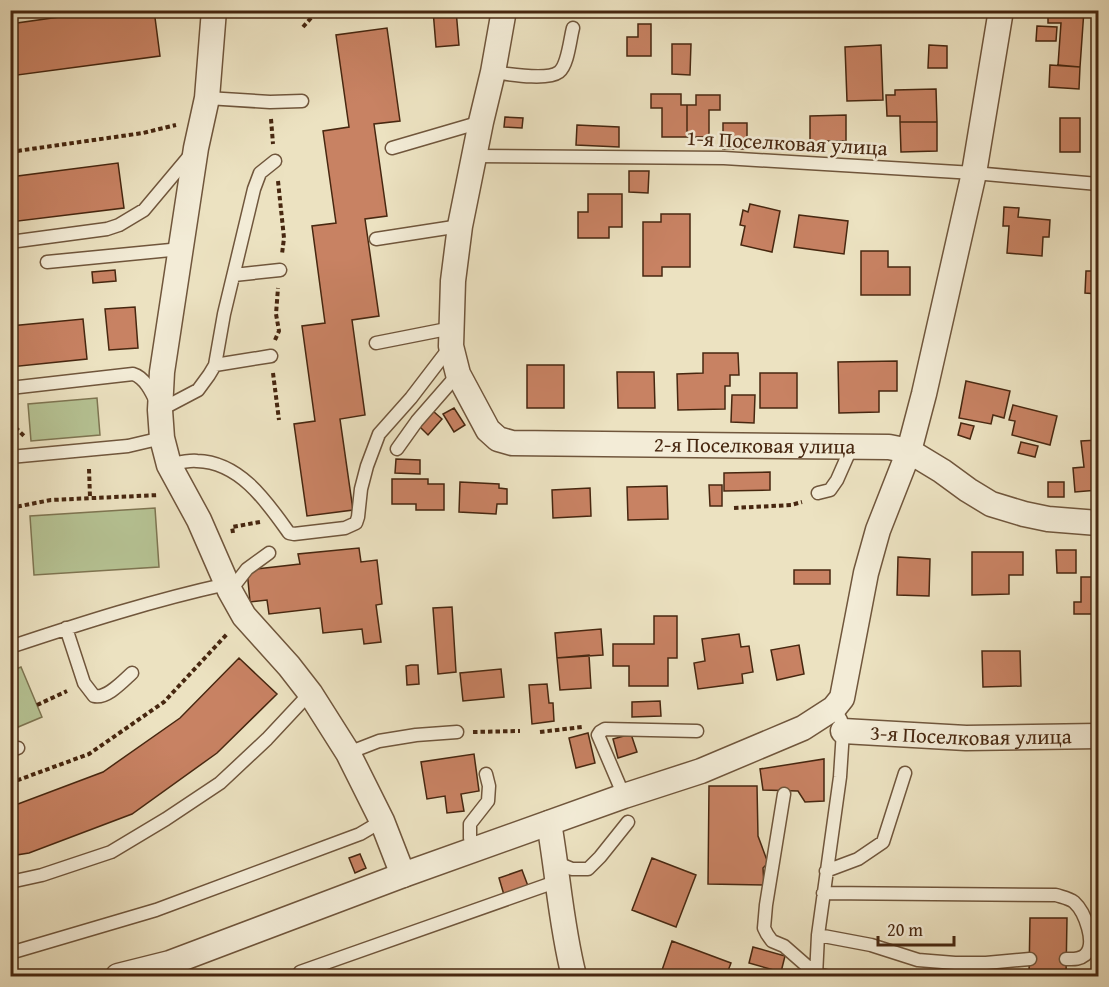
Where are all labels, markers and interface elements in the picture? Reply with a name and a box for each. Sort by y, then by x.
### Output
street label: 1-я Поселковая улица [686,122,888,163]
street label: 2-я Поселковая улица [654,429,856,462]
street label: 3-я Поселковая улица [869,717,1072,753]
scale bar [878,909,954,947]
text: 20 m [887,916,923,943]

